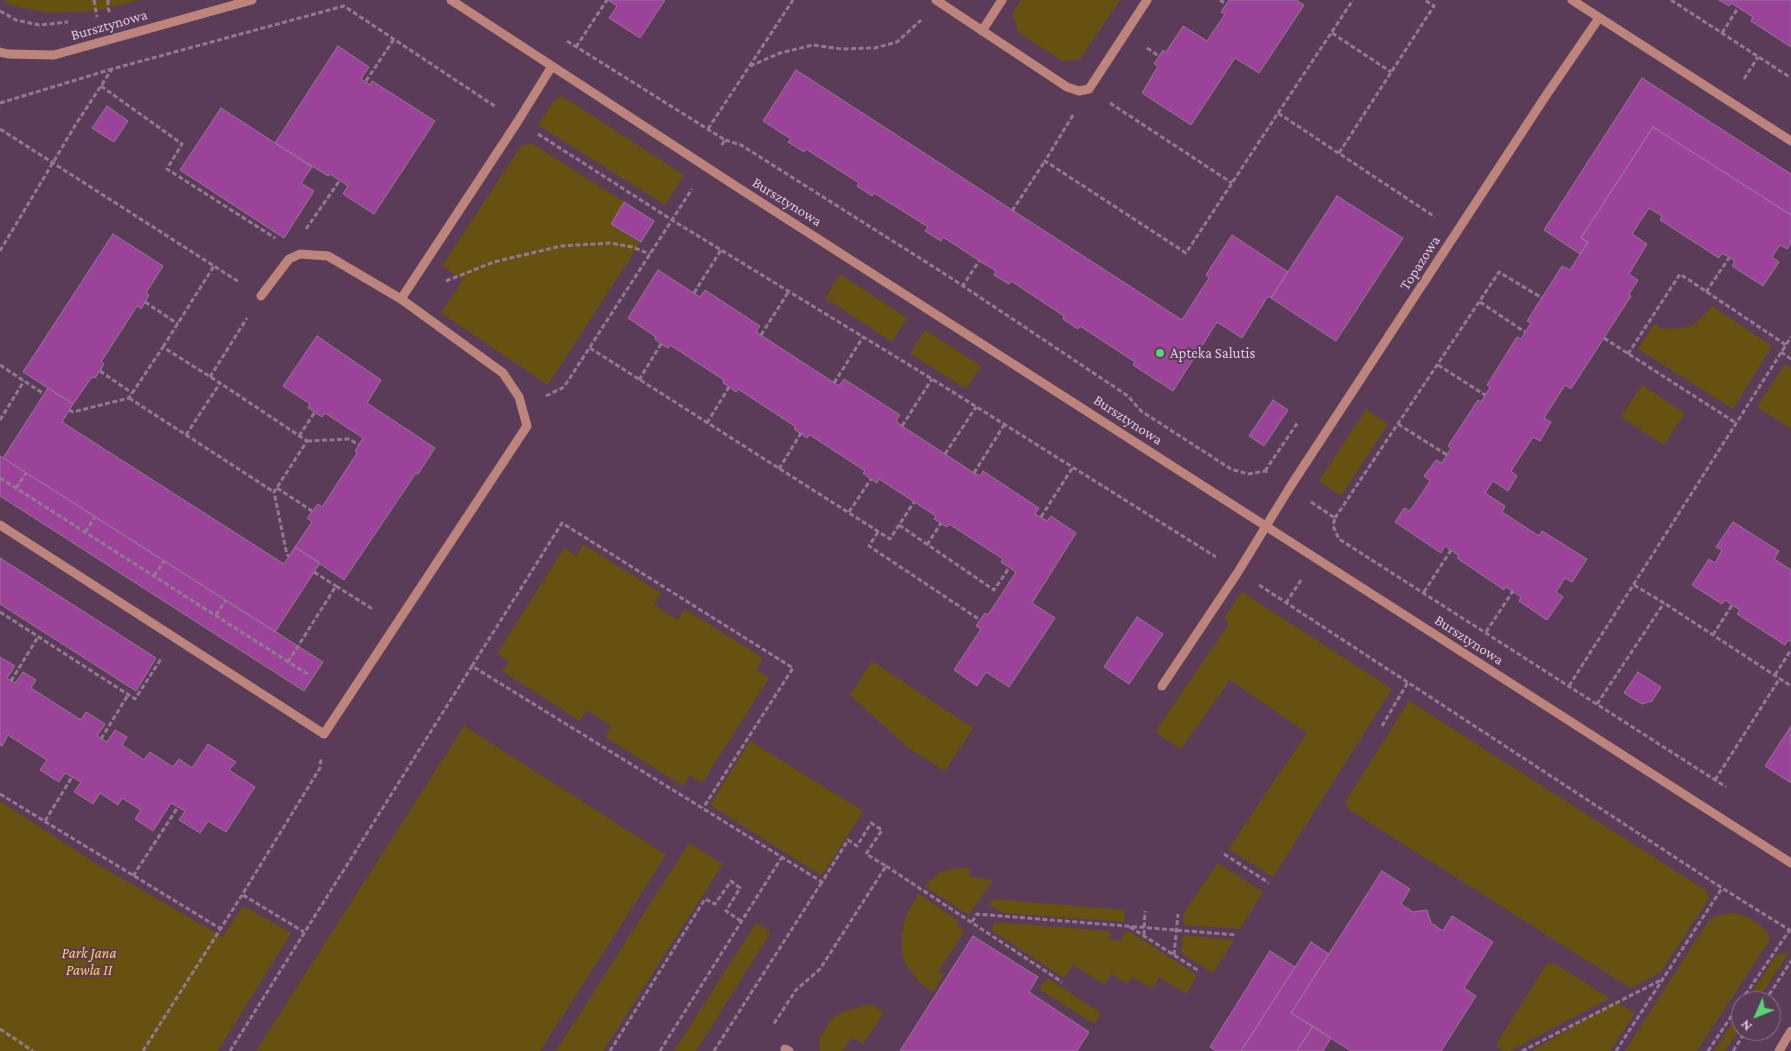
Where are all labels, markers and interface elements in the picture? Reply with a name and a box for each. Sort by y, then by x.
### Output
street label: Bursztynowa [69,5,149,45]
street label: Bursztynowa [749,173,825,231]
street label: Topazowa [1396,232,1444,294]
place label: Apteka Salutis [1170,344,1255,362]
marker: Apteka Salutis [1154,347,1166,359]
street label: Bursztynowa [1090,391,1166,449]
street label: Bursztynowa [1431,611,1507,669]
park label: Park Jana Pawła II [62,944,116,979]
north arrow [1731,991,1781,1041]
text: N [1737,1017,1755,1035]

